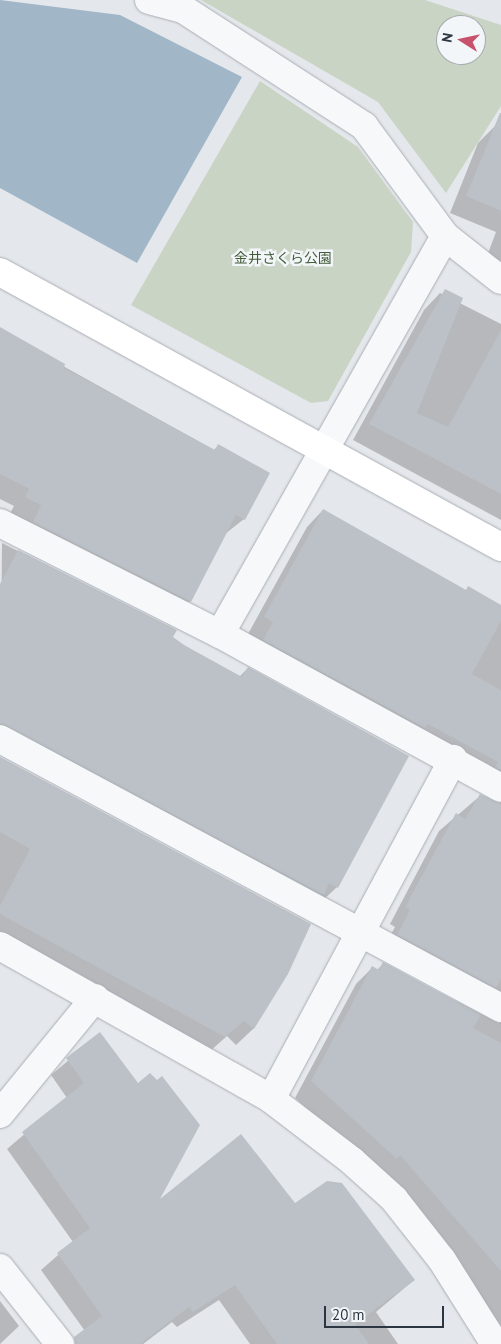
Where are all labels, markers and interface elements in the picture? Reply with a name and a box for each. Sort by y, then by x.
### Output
north arrow [436,15,486,65]
text: N [438,31,457,44]
park label: 金井さくら公園 [234,250,332,266]
scale bar [326,1296,446,1328]
text: 20 m [332,1305,365,1324]

